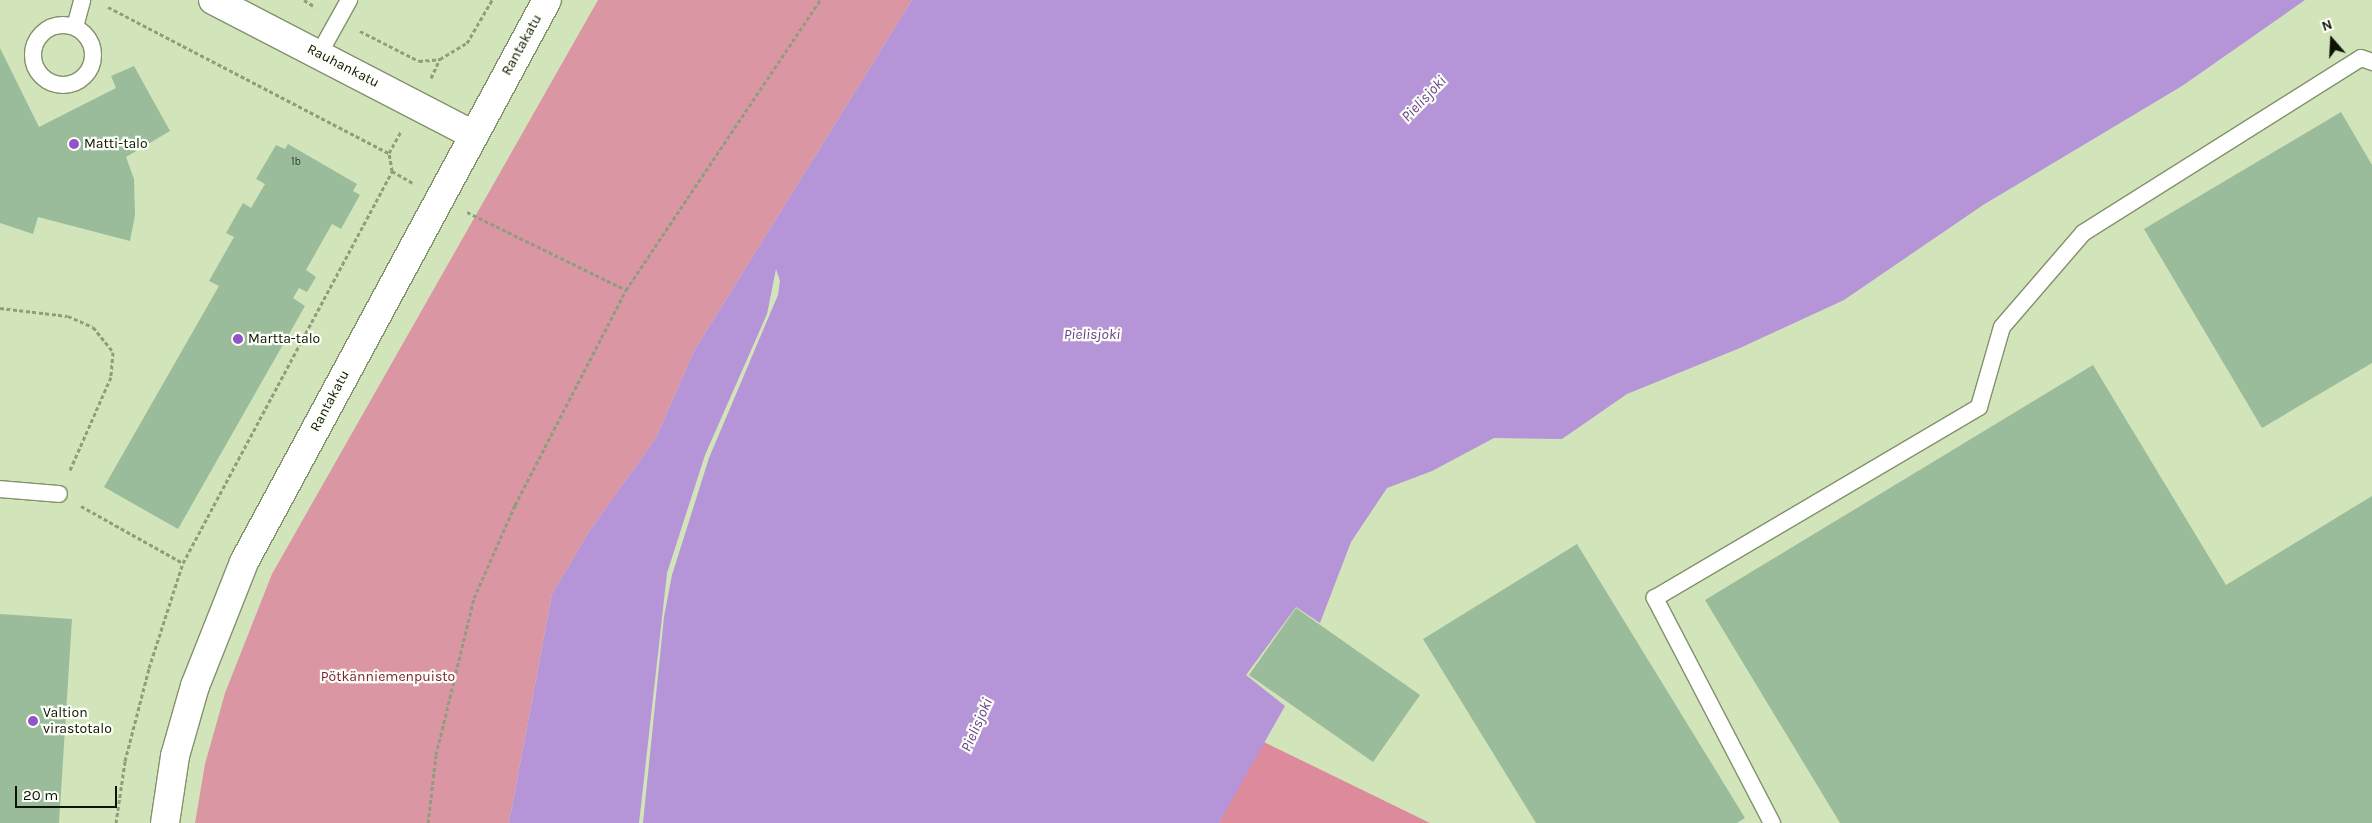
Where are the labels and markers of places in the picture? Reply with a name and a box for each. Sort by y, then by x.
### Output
place label: Matti-talo [84,136,148,152]
marker: Matti-talo [68,138,80,150]
place label: Martta-talo [248,331,320,347]
marker: Martta-talo [232,333,244,345]
place label: Valtion virastotalo [43,705,112,738]
marker: Valtion virastotalo [27,715,39,727]

